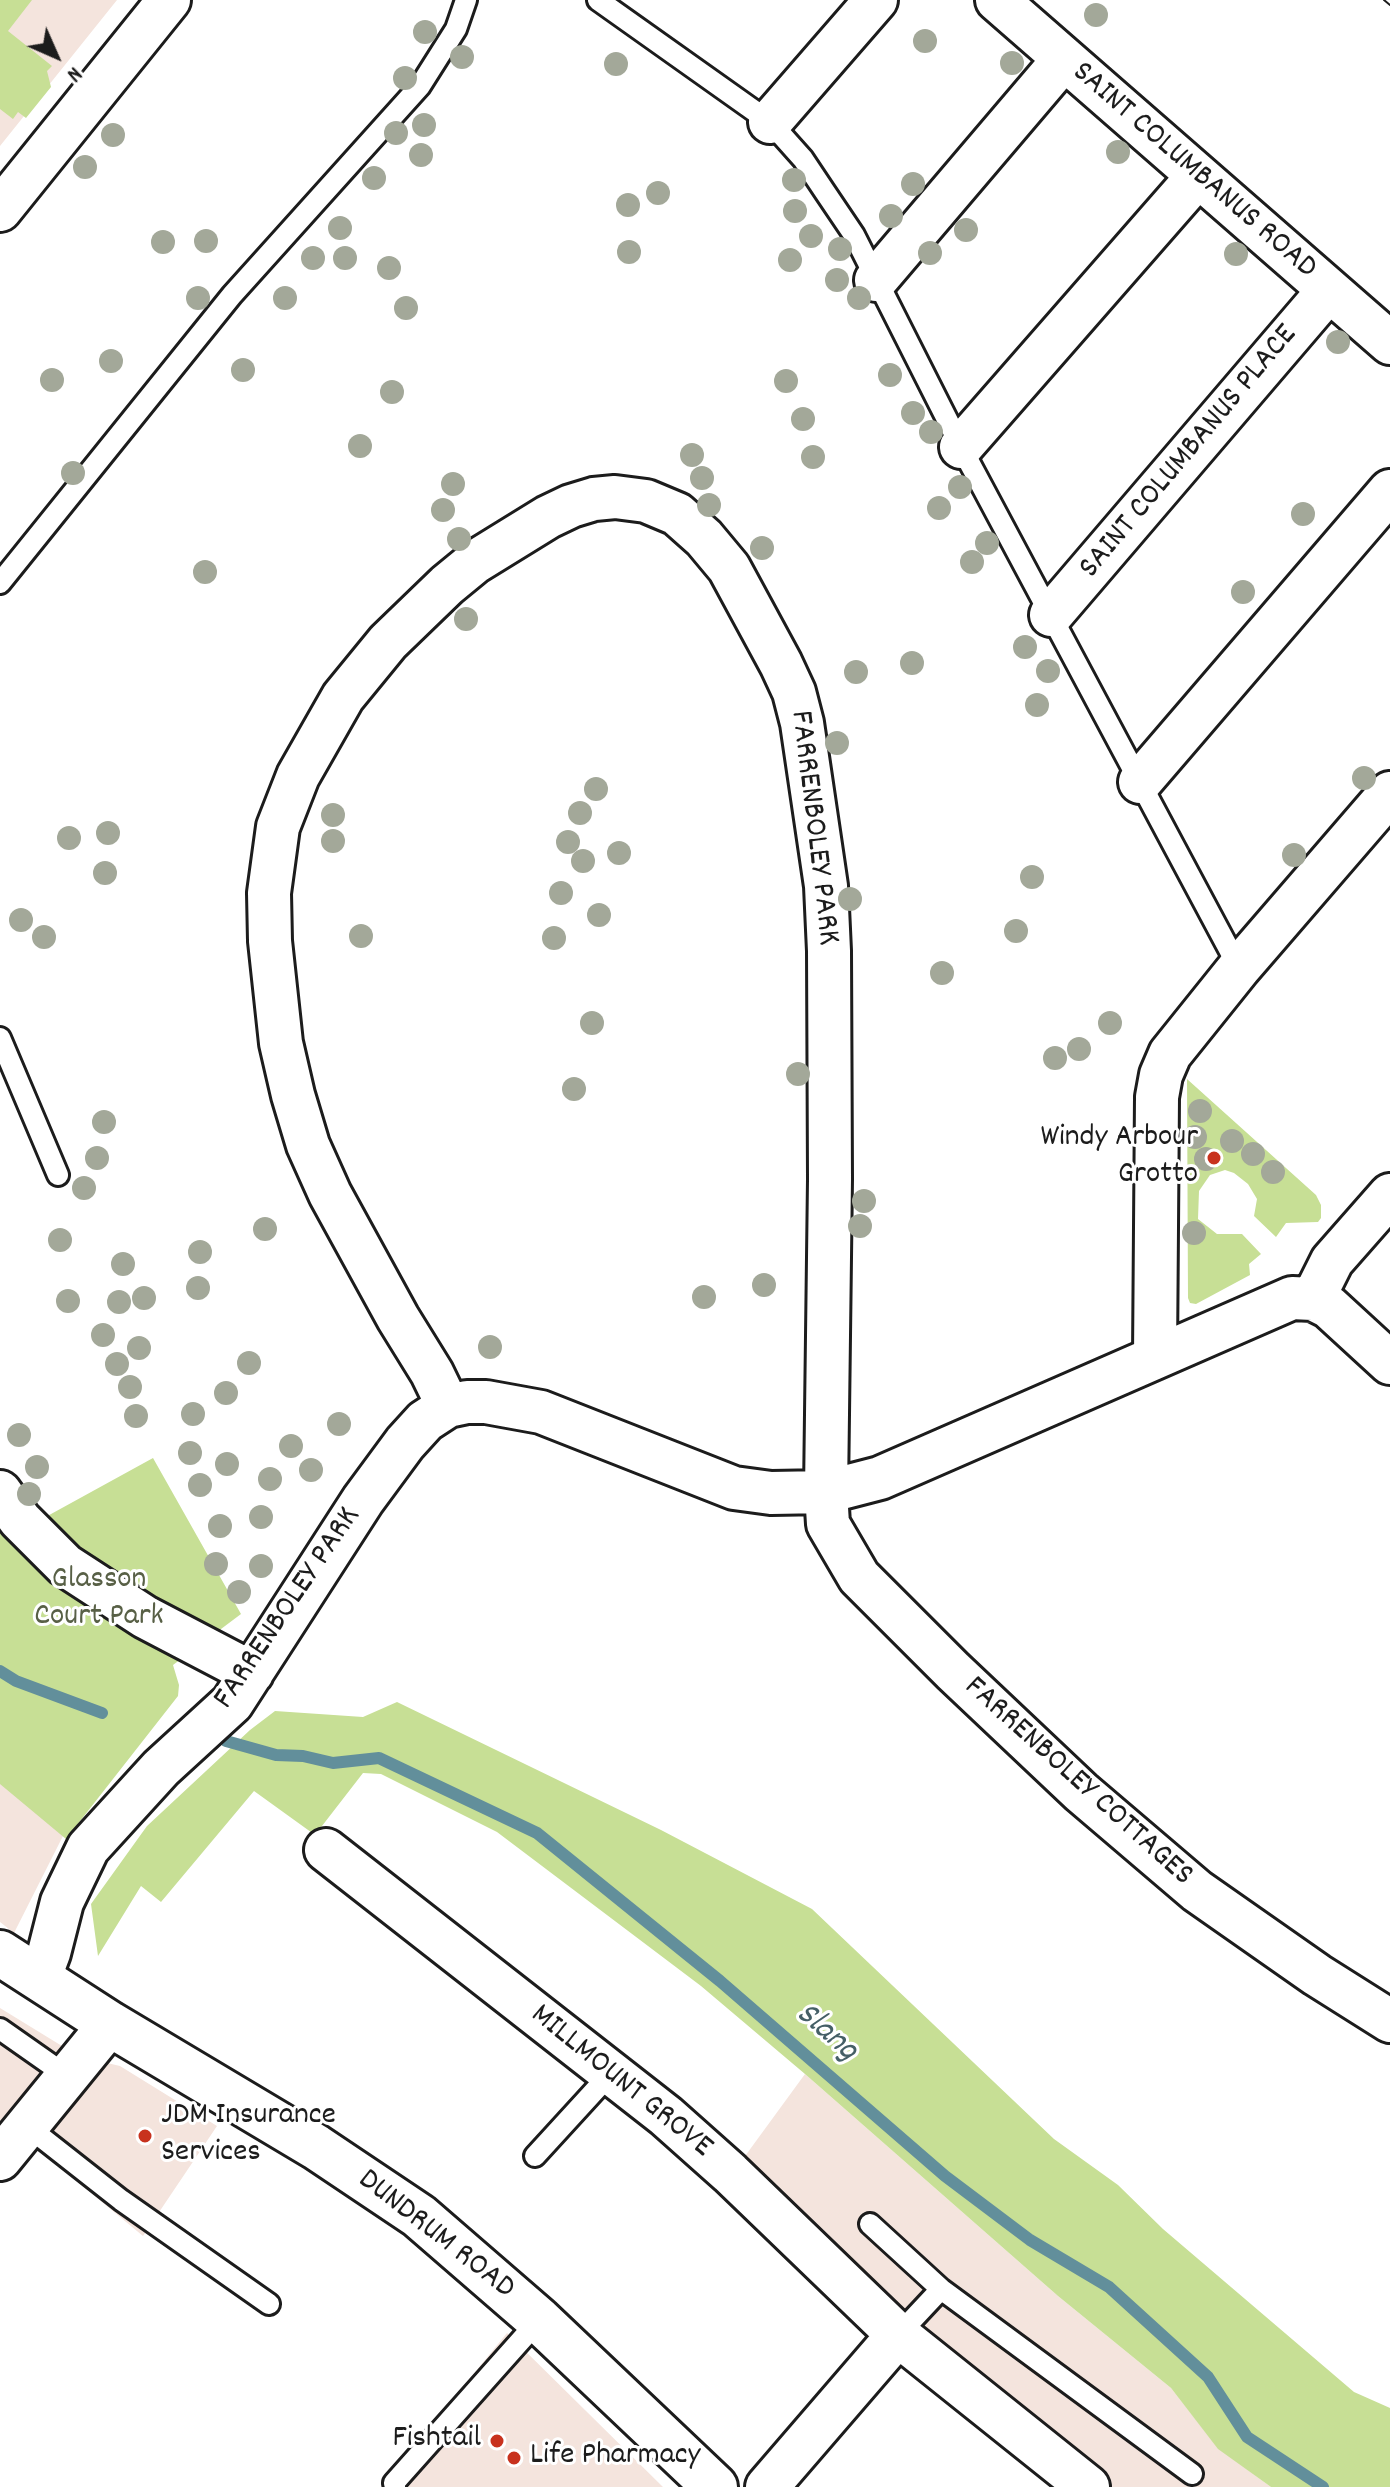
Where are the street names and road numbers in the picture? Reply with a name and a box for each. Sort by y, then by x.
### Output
street label: SAINT COLUMBANUS ROAD [1063,55,1323,289]
street label: SAINT COLUMBANUS PLACE [1073,318,1307,588]
street label: FARRENBOLEY PARK [779,709,845,947]
street label: FARRENBOLEY PARK [207,1501,371,1717]
street label: FARRENBOLEY COTTAGES [954,1670,1200,1896]
street label: MILLMOUNT GROVE [521,1998,719,2168]
street label: DUNDRUM ROAD [349,2163,521,2309]

